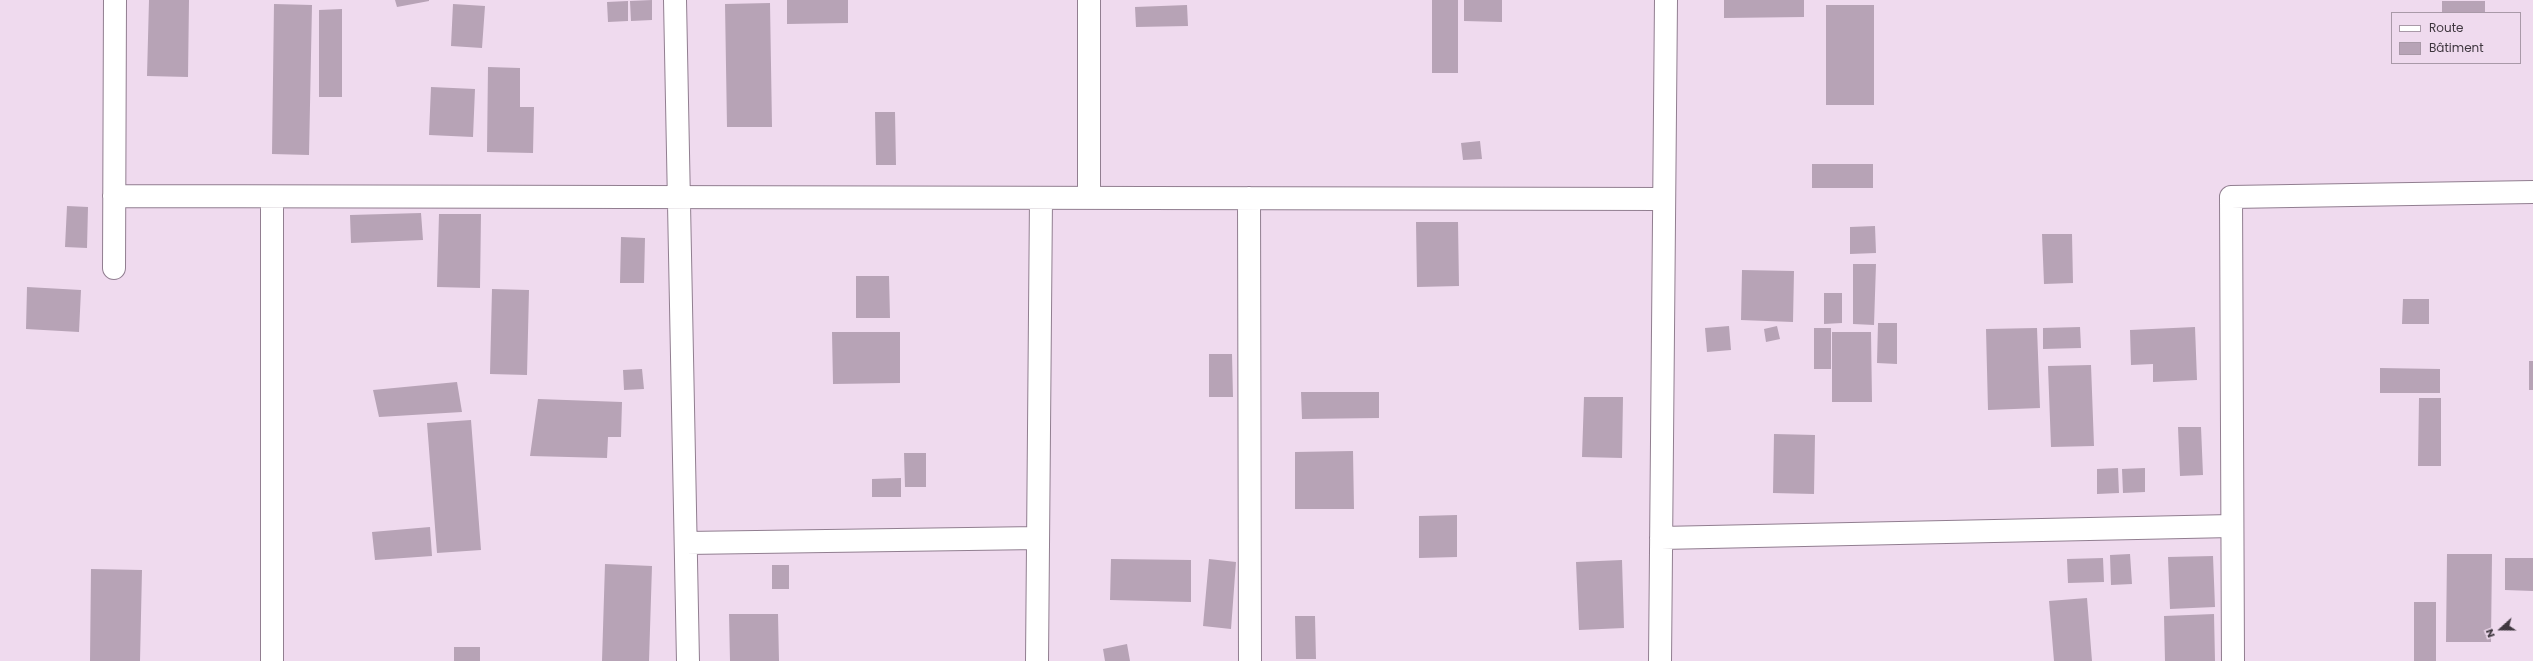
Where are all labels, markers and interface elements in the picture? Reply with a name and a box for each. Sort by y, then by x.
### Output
legend [2391,12,2521,64]
text: Route [2429,19,2463,36]
text: Bâtiment [2429,39,2484,56]
north arrow [2481,609,2521,649]
text: N [2481,627,2499,640]

